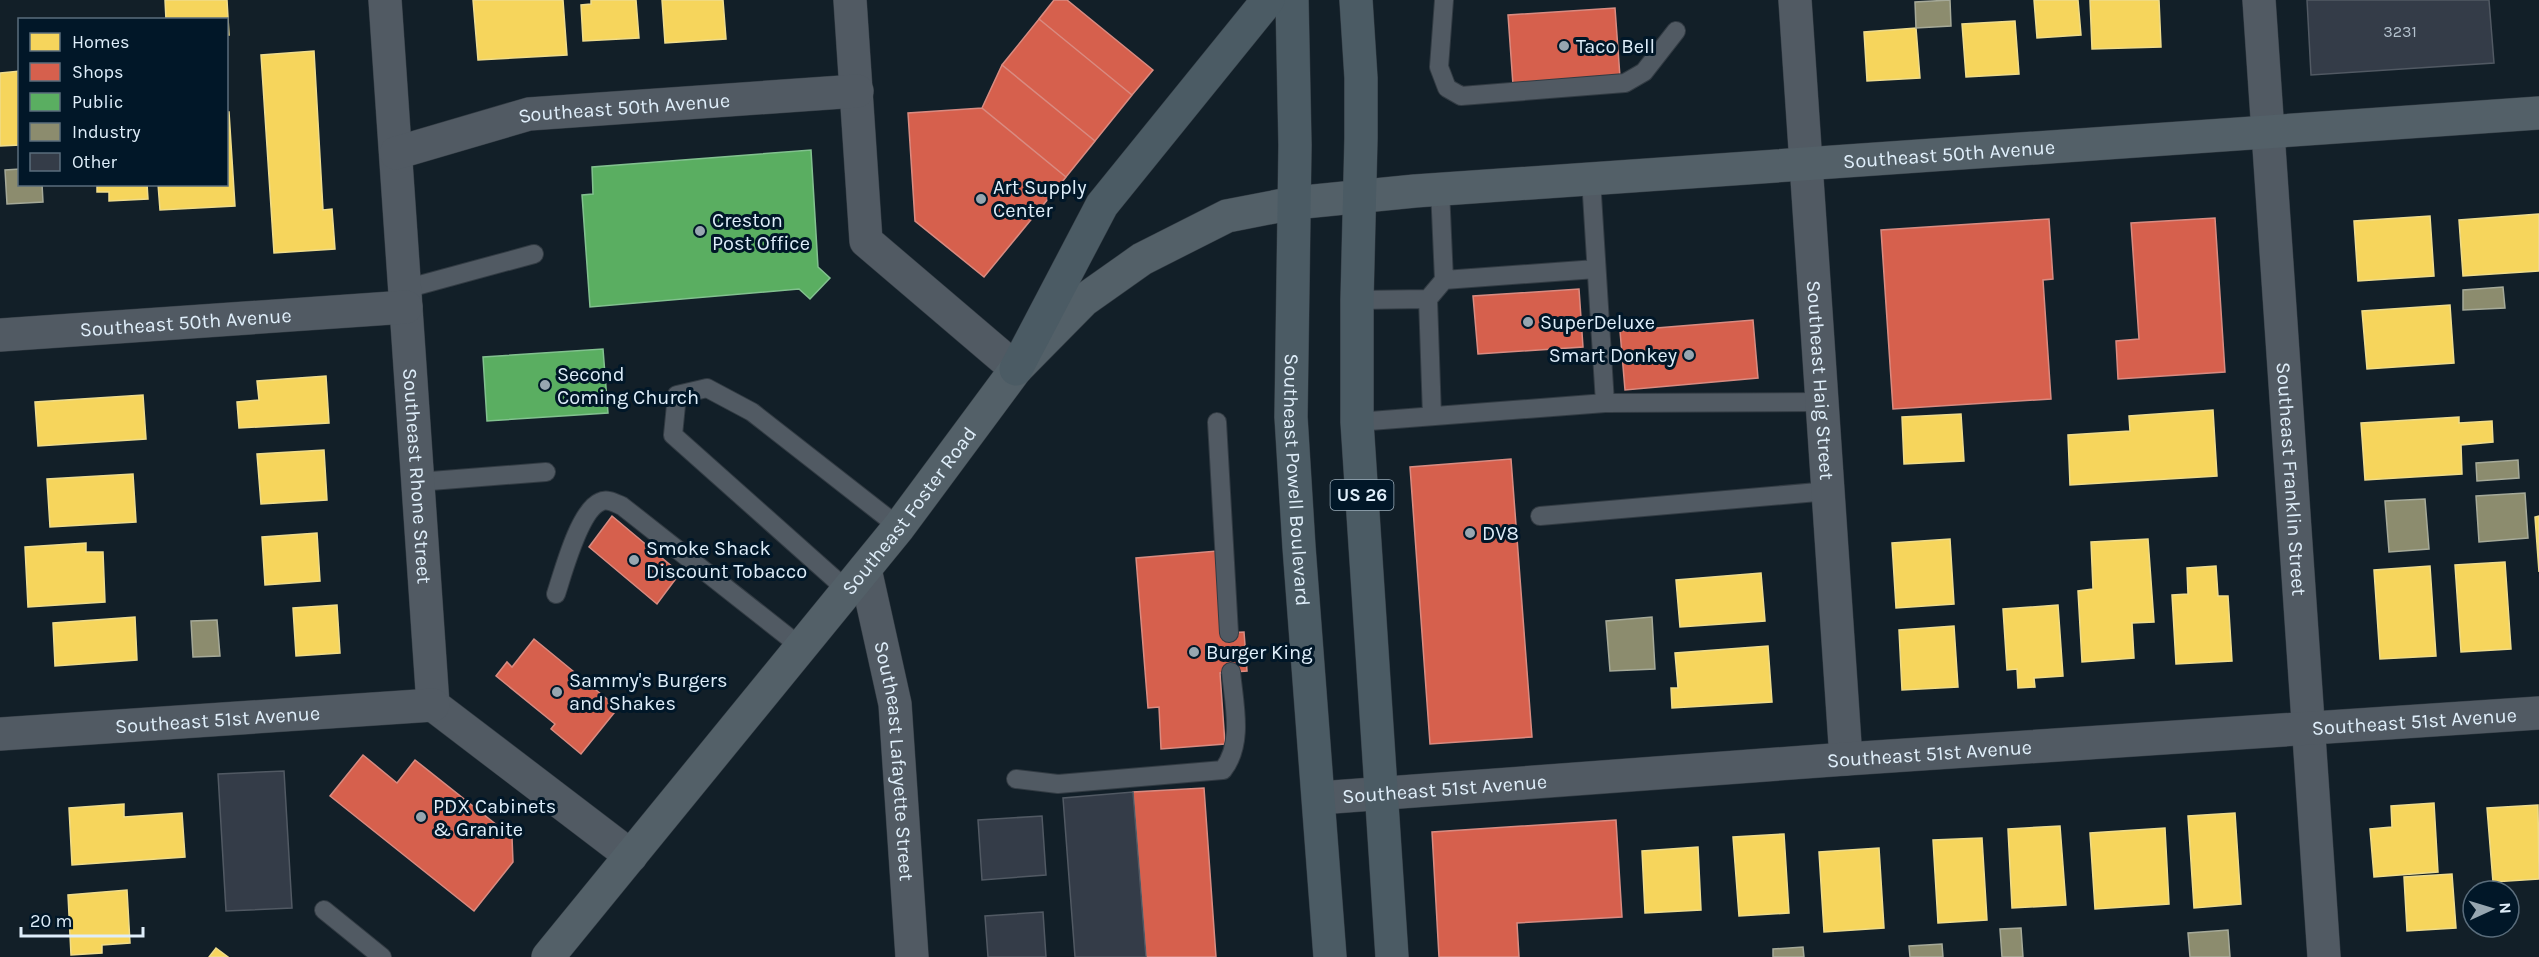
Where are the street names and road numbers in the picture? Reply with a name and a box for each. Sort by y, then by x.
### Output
street label: Southeast 50th Avenue [516,89,731,129]
street label: Southeast 50th Avenue [1842,136,2056,173]
street label: Southeast Haig Street [1802,280,1838,481]
street label: Southeast 50th Avenue [79,304,292,341]
street label: Southeast Powell Boulevard [1279,353,1314,607]
street label: Southeast Franklin Street [2272,361,2310,597]
street label: Southeast Rhone Street [398,367,436,585]
street label: Southeast Foster Road [837,422,981,600]
road number: US 26 [1330,480,1394,510]
street label: Southeast Lafayette Street [869,639,918,882]
street label: Southeast 51st Avenue [114,702,321,738]
street label: Southeast 51st Avenue [2311,703,2518,740]
street label: Southeast 51st Avenue [1826,736,2033,772]
street label: Southeast 51st Avenue [1341,770,1548,808]

